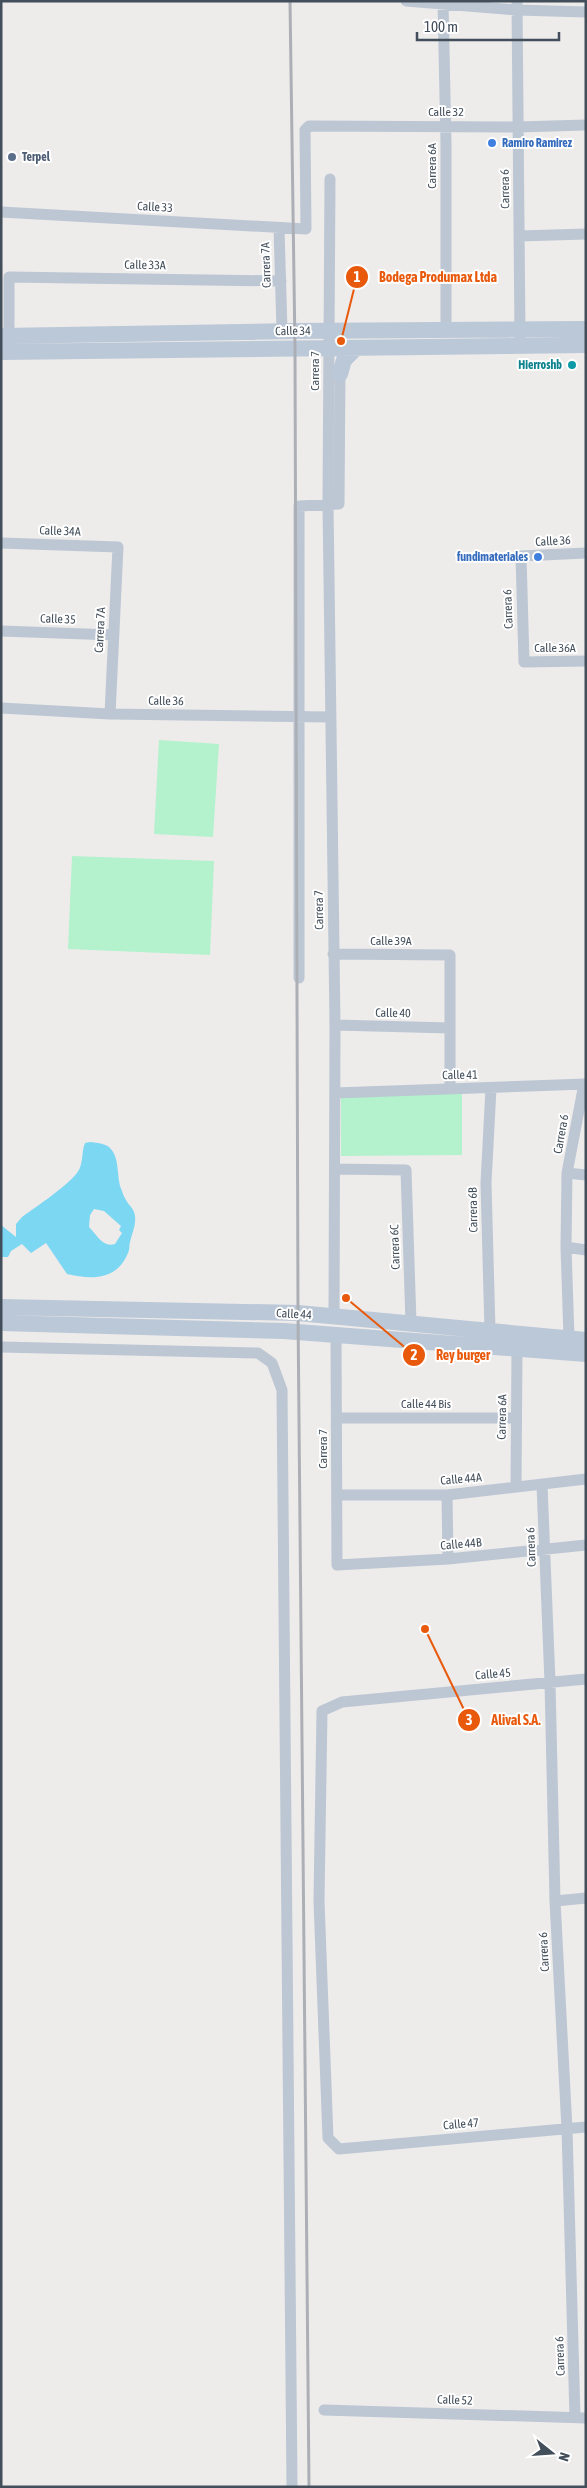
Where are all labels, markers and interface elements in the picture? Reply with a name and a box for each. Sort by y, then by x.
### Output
scale bar [417,10,560,42]
text: 100 m [424,18,458,35]
street label: Calle 32 [428,105,464,119]
place label: Ramiro Ramirez [502,136,573,150]
marker: Ramiro Ramirez [486,137,498,149]
street label: Carrera 6A [425,143,439,189]
place label: Terpel [22,150,51,164]
marker: Terpel [6,151,18,163]
street label: Carrera 6 [498,169,512,209]
street label: Calle 33 [137,199,173,215]
street label: Carrera 7A [258,242,274,288]
street label: Calle 33A [124,258,166,272]
callout: Bodega Produmax Ltda [344,262,507,291]
text: 1 [353,268,361,285]
text: Bodega Produmax Ltda [379,269,497,285]
street label: Calle 34 [275,324,311,338]
street label: Carrera 7 [308,351,322,391]
place label: Hierroshb [518,358,562,372]
marker: Hierroshb [566,359,578,371]
street label: Calle 34A [39,523,81,539]
street label: Calle 36 [535,533,571,549]
place label: fundimateriales [456,550,529,564]
marker: fundimateriales [532,551,544,563]
street label: Carrera 6 [500,589,516,629]
street label: Carrera 7A [92,607,108,653]
street label: Calle 35 [40,611,76,627]
street label: Calle 36A [534,641,576,655]
street label: Calle 36 [148,694,184,708]
street label: Carrera 7 [312,890,326,930]
street label: Calle 39A [370,934,412,948]
street label: Calle 40 [375,1006,411,1020]
street label: Calle 41 [442,1068,478,1082]
street label: Carrera 6 [551,1113,571,1155]
street label: Carrera 6B [466,1187,480,1233]
street label: Carrera 6C [387,1224,403,1270]
street label: Calle 44 [276,1306,312,1322]
callout: Rey burger [401,1340,500,1369]
text: 2 [410,1346,418,1363]
text: Rey burger [436,1347,491,1363]
street label: Carrera 6A [495,1394,509,1440]
street label: Calle 44 Bis [401,1397,451,1411]
street label: Carrera 7 [316,1429,330,1469]
street label: Calle 44A [440,1470,482,1488]
street label: Carrera 6 [523,1527,539,1567]
street label: Calle 44B [440,1535,482,1553]
street label: Calle 45 [475,1665,511,1683]
callout: Alival S.A. [456,1706,550,1735]
text: 3 [465,1711,473,1728]
text: Alival S.A. [490,1712,541,1728]
street label: Carrera 6 [536,1931,552,1972]
street label: Calle 47 [443,2115,480,2133]
street label: Carrera 6 [552,2336,568,2376]
street label: Calle 52 [437,2392,473,2408]
north arrow [527,2428,577,2478]
text: N [556,2451,573,2463]

